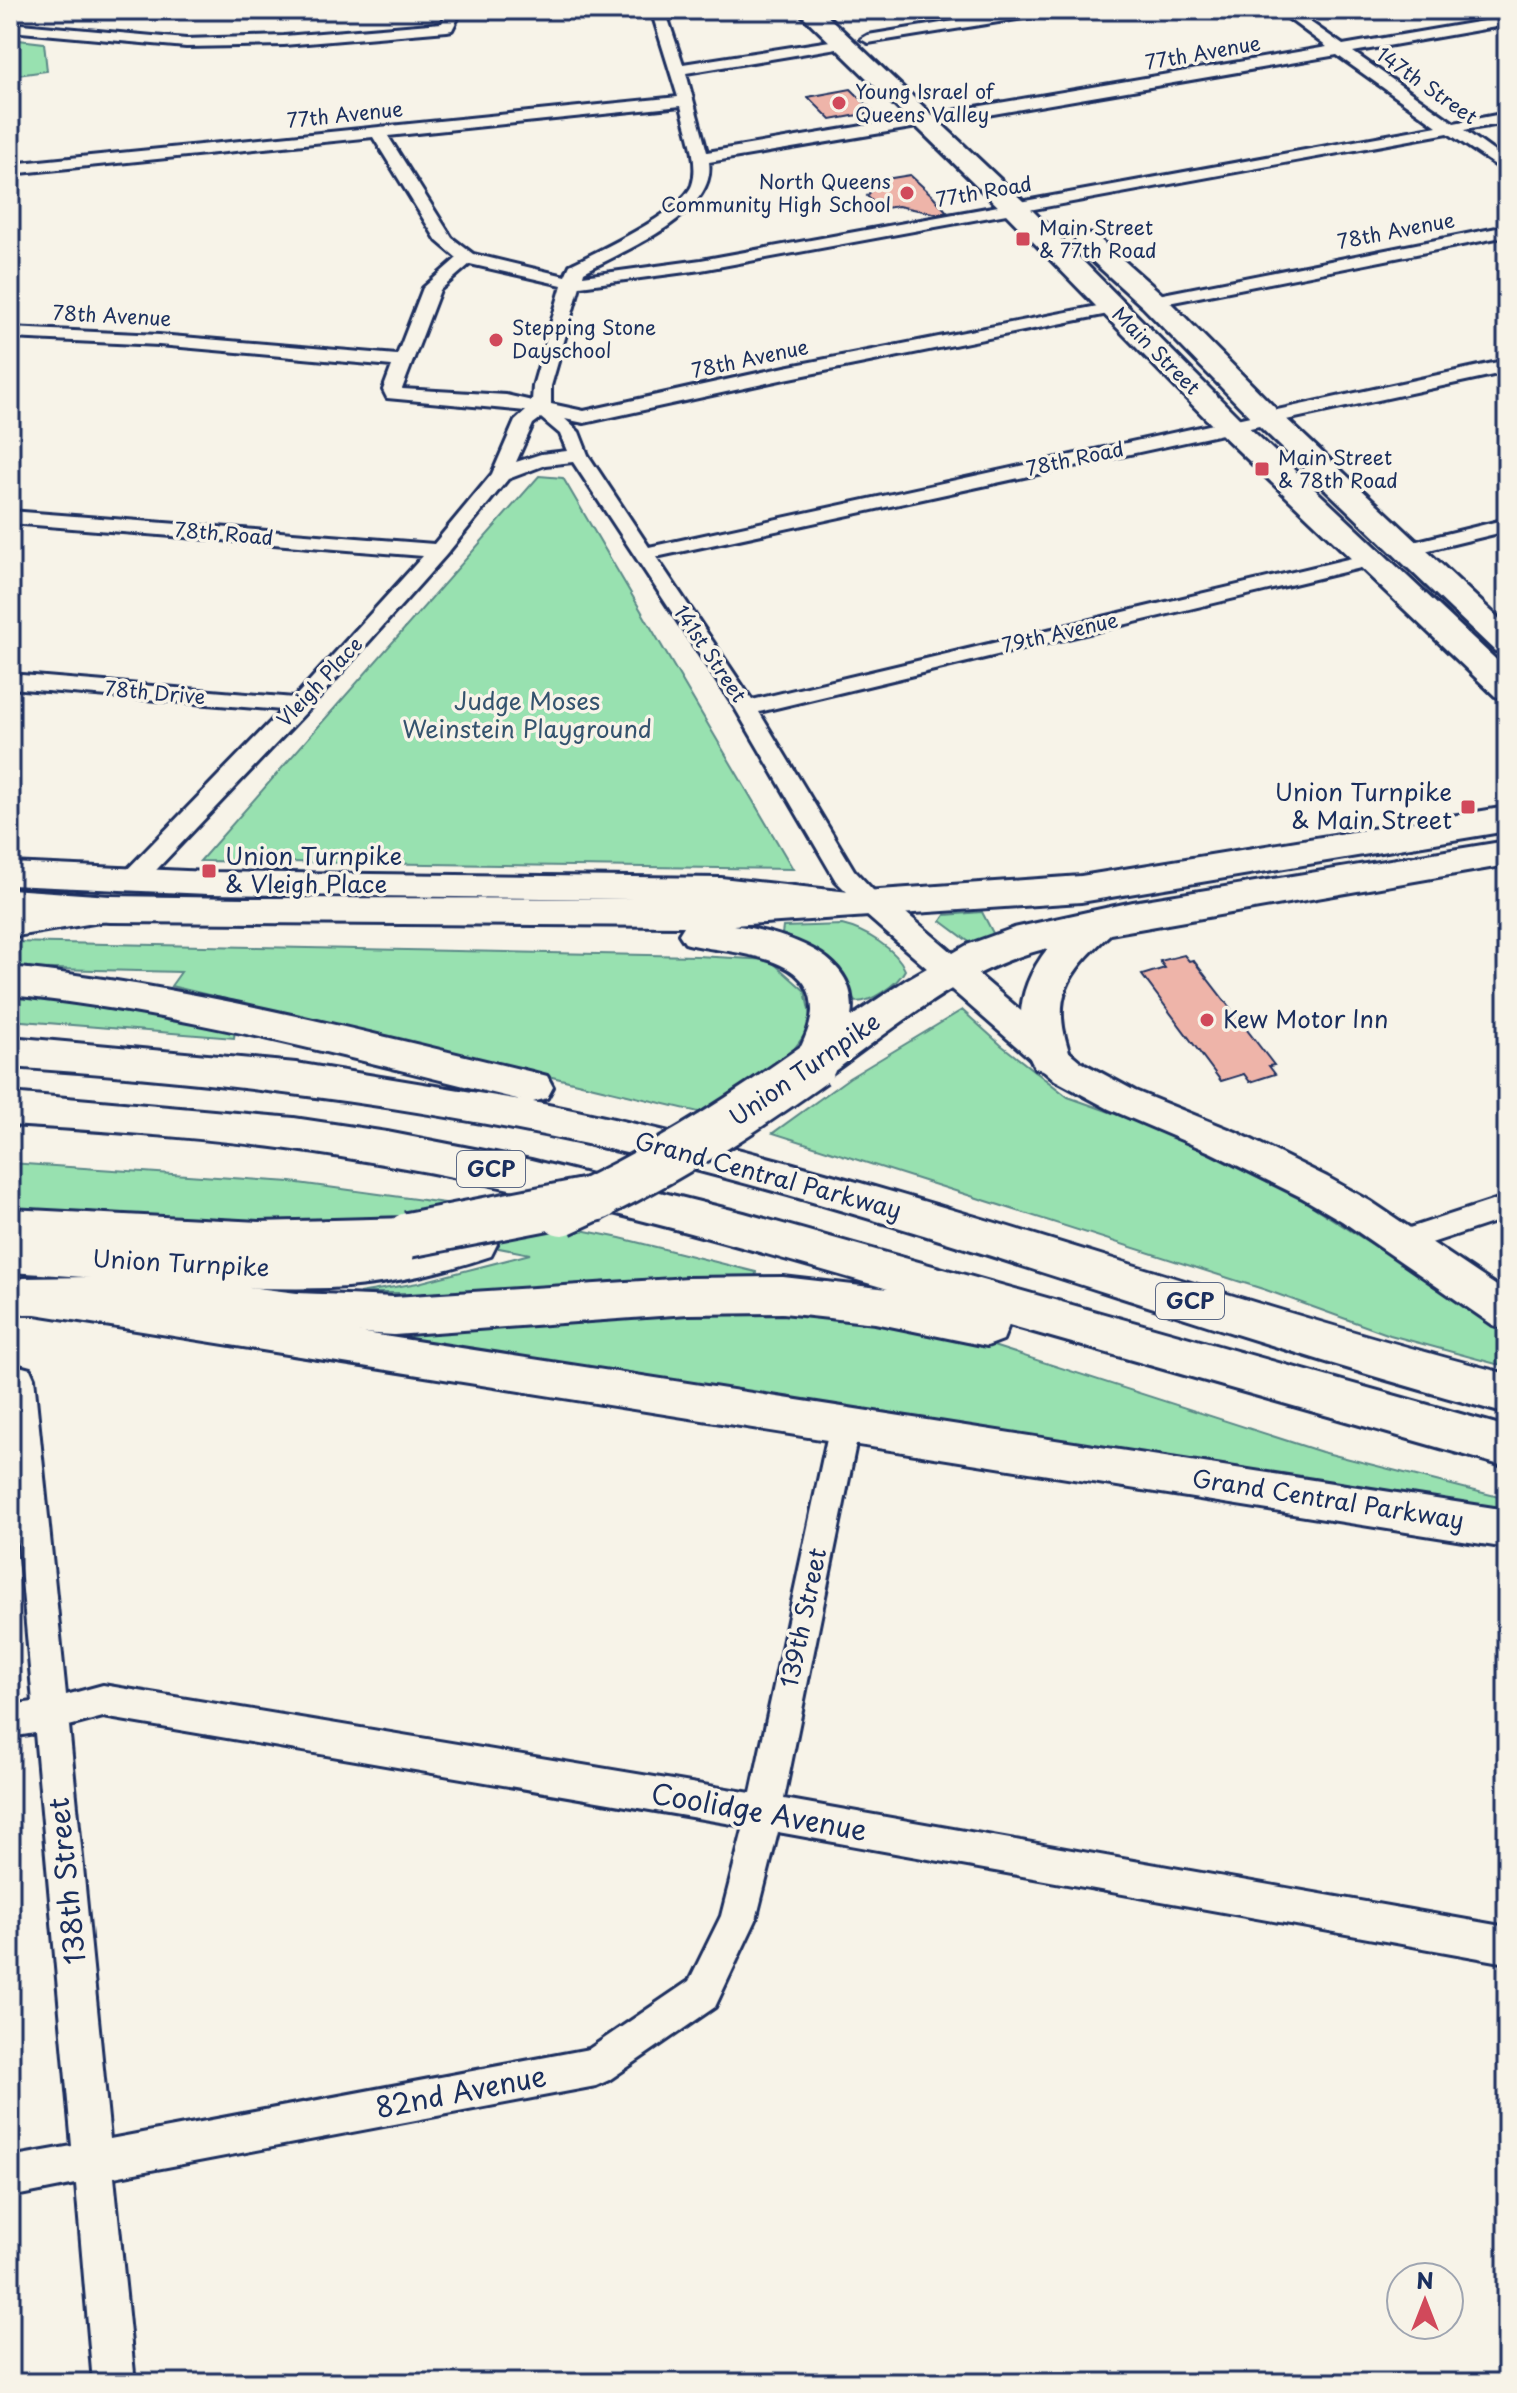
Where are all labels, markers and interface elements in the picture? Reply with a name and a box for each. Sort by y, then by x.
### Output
street label: 77th Avenue [1143,27,1263,77]
street label: 147th Street [1371,39,1484,131]
place label: Young Israel of Queens Valley [855,76,996,129]
street label: 77th Avenue [285,93,404,135]
marker: Young Israel of Queens Valley [830,94,848,112]
place label: North Queens Community High School [661,166,891,219]
street label: 77th Road [934,168,1034,214]
marker: North Queens Community High School [898,184,916,202]
street label: 78th Avenue [1335,204,1457,256]
place label: Main Street & 77th Road [1039,212,1157,265]
marker: Main Street & 77th Road [1014,230,1032,248]
street label: 78th Avenue [52,297,172,333]
street label: Main Street [1106,299,1208,401]
place label: Stepping Stone Dayschool [512,312,656,365]
marker: Stepping Stone Dayschool [487,331,505,349]
street label: 78th Avenue [689,331,811,385]
street label: 78th Road [1023,433,1126,483]
place label: Main Street & 78th Road [1278,442,1398,495]
marker: Main Street & 78th Road [1253,460,1271,478]
street label: 78th Road [173,514,275,552]
street label: 141st Street [667,599,754,708]
street label: 79th Avenue [999,604,1121,660]
street label: Vleigh Place [270,629,369,733]
street label: 78th Drive [104,673,207,711]
park label: Judge Moses Weinstein Playground [402,682,652,746]
place label: Union Turnpike & Main Street [1275,773,1452,837]
marker: Union Turnpike & Main Street [1459,798,1477,816]
place label: Union Turnpike & Vleigh Place [225,837,402,901]
marker: Union Turnpike & Vleigh Place [200,862,218,880]
place label: Kew Motor Inn [1223,1000,1388,1036]
street label: Union Turnpike [721,1003,887,1134]
marker: Kew Motor Inn [1198,1011,1216,1029]
street label: Grand Central Parkway [631,1121,906,1227]
road number: GCP [457,1151,525,1187]
street label: Union Turnpike [92,1239,271,1285]
road number: GCP [1156,1283,1224,1319]
street label: Grand Central Parkway [1190,1459,1467,1537]
street label: 139th Street [770,1544,834,1691]
street label: Coolidge Avenue [648,1770,870,1851]
street label: 138th Street [35,1796,96,1967]
street label: 82nd Avenue [372,2053,550,2128]
north arrow [1385,2261,1465,2341]
text: N [1416,2263,1434,2296]

